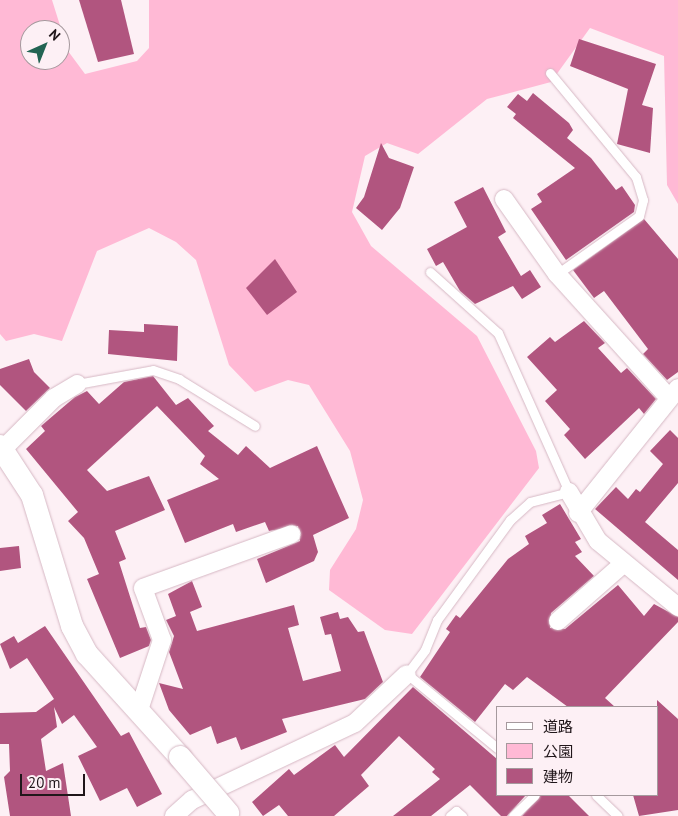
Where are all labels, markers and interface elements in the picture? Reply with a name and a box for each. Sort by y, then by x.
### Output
north arrow [20,20,70,70]
text: N [45,25,64,45]
legend [496,706,658,796]
text: 道路 [543,717,573,736]
text: 公園 [543,742,573,761]
scale bar [22,764,88,796]
text: 建物 [543,767,573,786]
text: 20 m [28,773,61,792]

